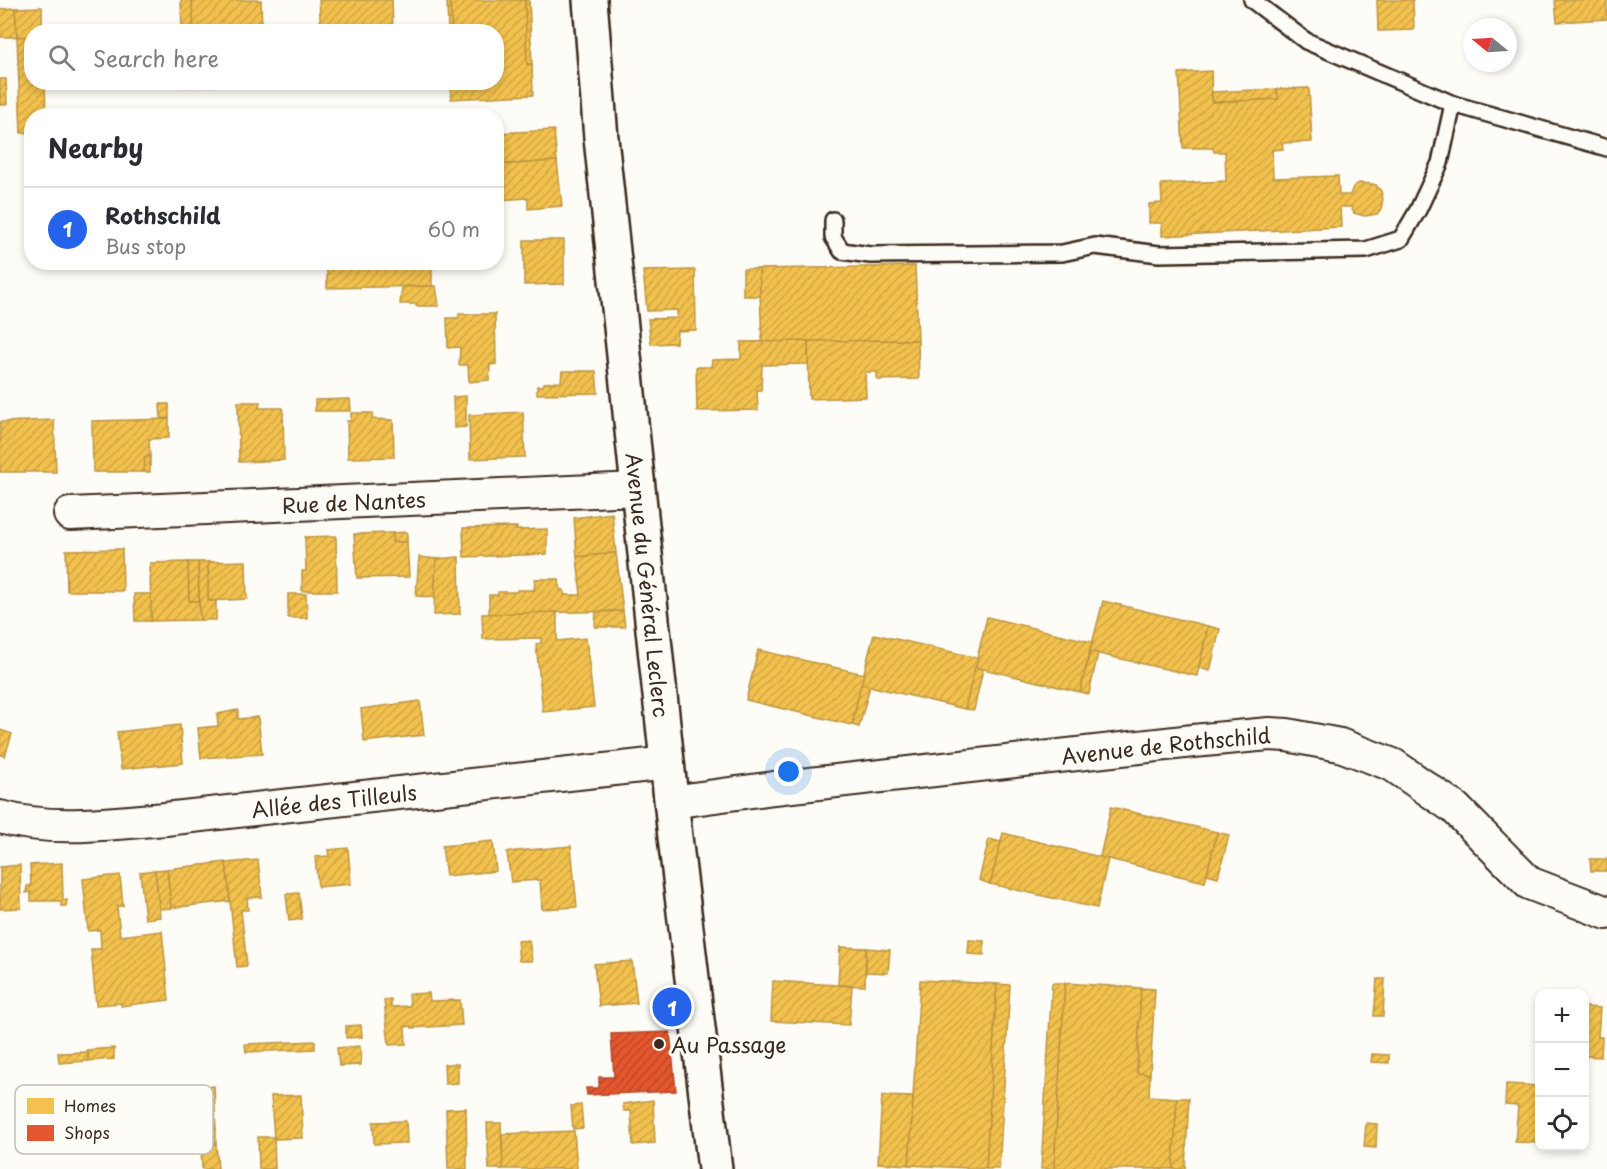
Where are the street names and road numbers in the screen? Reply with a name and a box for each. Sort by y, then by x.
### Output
street label: Avenue du Général Leclerc [618,451,678,719]
street label: Rue de Nantes [281,482,426,521]
street label: Avenue de Rothschild [1059,718,1272,772]
street label: Allée des Tilleuls [250,775,418,825]

